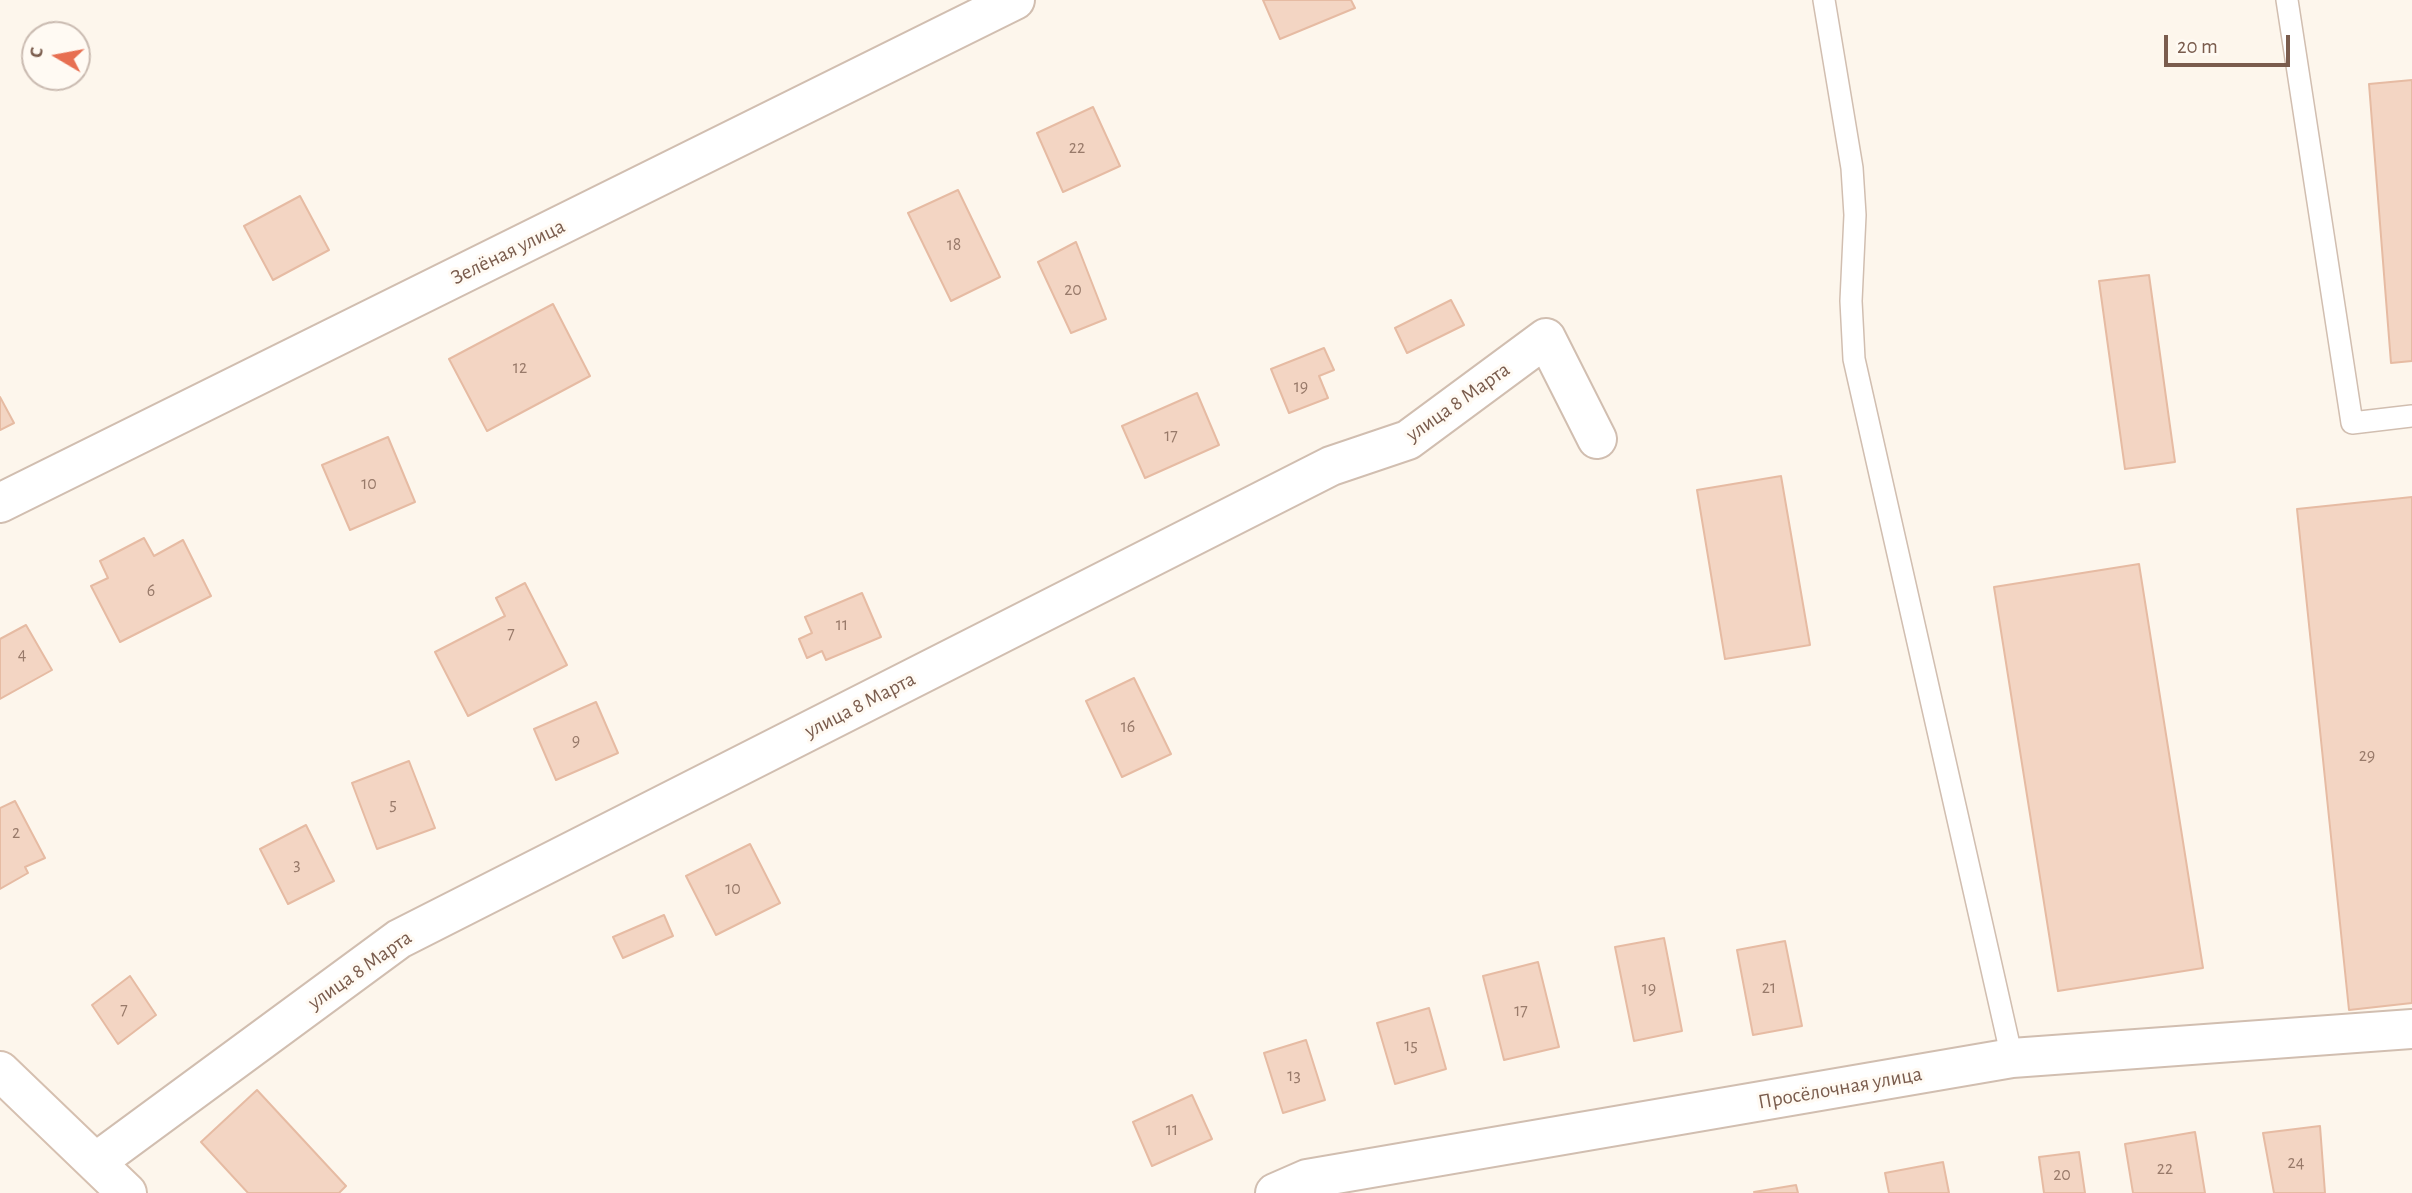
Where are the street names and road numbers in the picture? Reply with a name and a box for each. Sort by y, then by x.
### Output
street label: Зелёная улица [447,214,569,290]
street label: улица 8 Марта [1401,357,1515,447]
street label: улица 8 Марта [800,666,920,744]
street label: улица 8 Марта [303,925,417,1015]
street label: Просёлочная улица [1756,1061,1924,1115]

